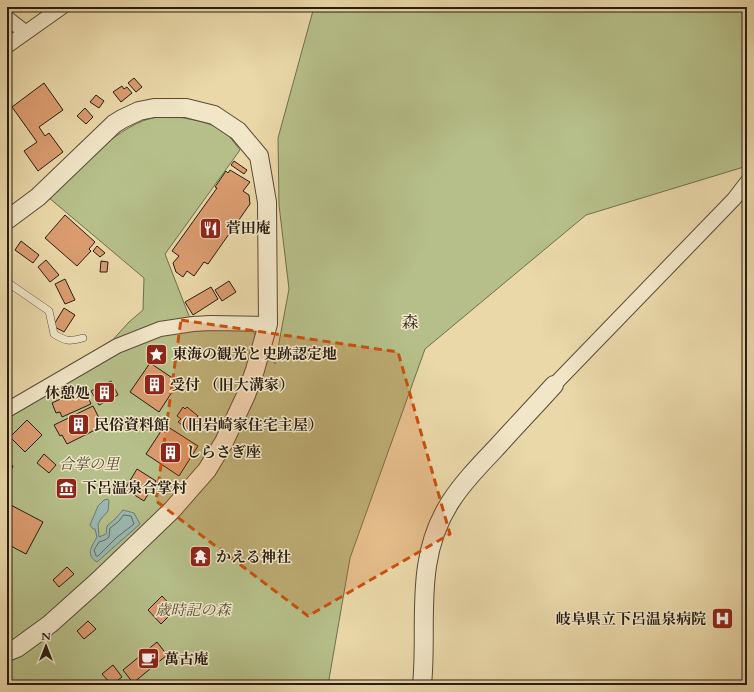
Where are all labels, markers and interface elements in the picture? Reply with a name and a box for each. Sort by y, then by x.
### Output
restaurant icon: 菅田庵 [198,215,224,241]
place label: 菅田庵 [226,218,271,238]
district label: 森 [402,311,419,334]
place icon: 東海の観光と史跡認定地 [144,341,170,367]
place label: 東海の観光と史跡認定地 [172,344,337,364]
building icon: 受付 （旧大溝家） [142,372,168,398]
place label: 受付 （旧大溝家） [170,375,294,395]
building icon: 休憩処 [92,380,118,406]
place label: 休憩処 [45,383,90,403]
building icon: 民俗資料館 （旧岩崎家住宅主屋） [66,412,92,438]
place label: 民俗資料館 （旧岩崎家住宅主屋） [94,415,323,435]
building icon: しらさぎ座 [158,439,184,465]
place label: しらさぎ座 [186,442,261,462]
park label: 合掌の里 [59,454,120,474]
museum icon: 下呂温泉合掌村 [53,475,79,501]
place label: 下呂温泉合掌村 [82,478,187,498]
temple icon: かえる神社 [187,544,213,570]
place label: かえる神社 [216,547,291,567]
park label: 歳時記の森 [155,600,232,620]
hospital icon: 岐阜県立下呂温泉病院 [709,606,735,632]
place label: 岐阜県立下呂温泉病院 [556,609,706,629]
north arrow [26,626,66,666]
text: N [41,629,51,644]
cafe icon: 萬古庵 [136,646,162,672]
place label: 萬古庵 [164,649,209,669]

